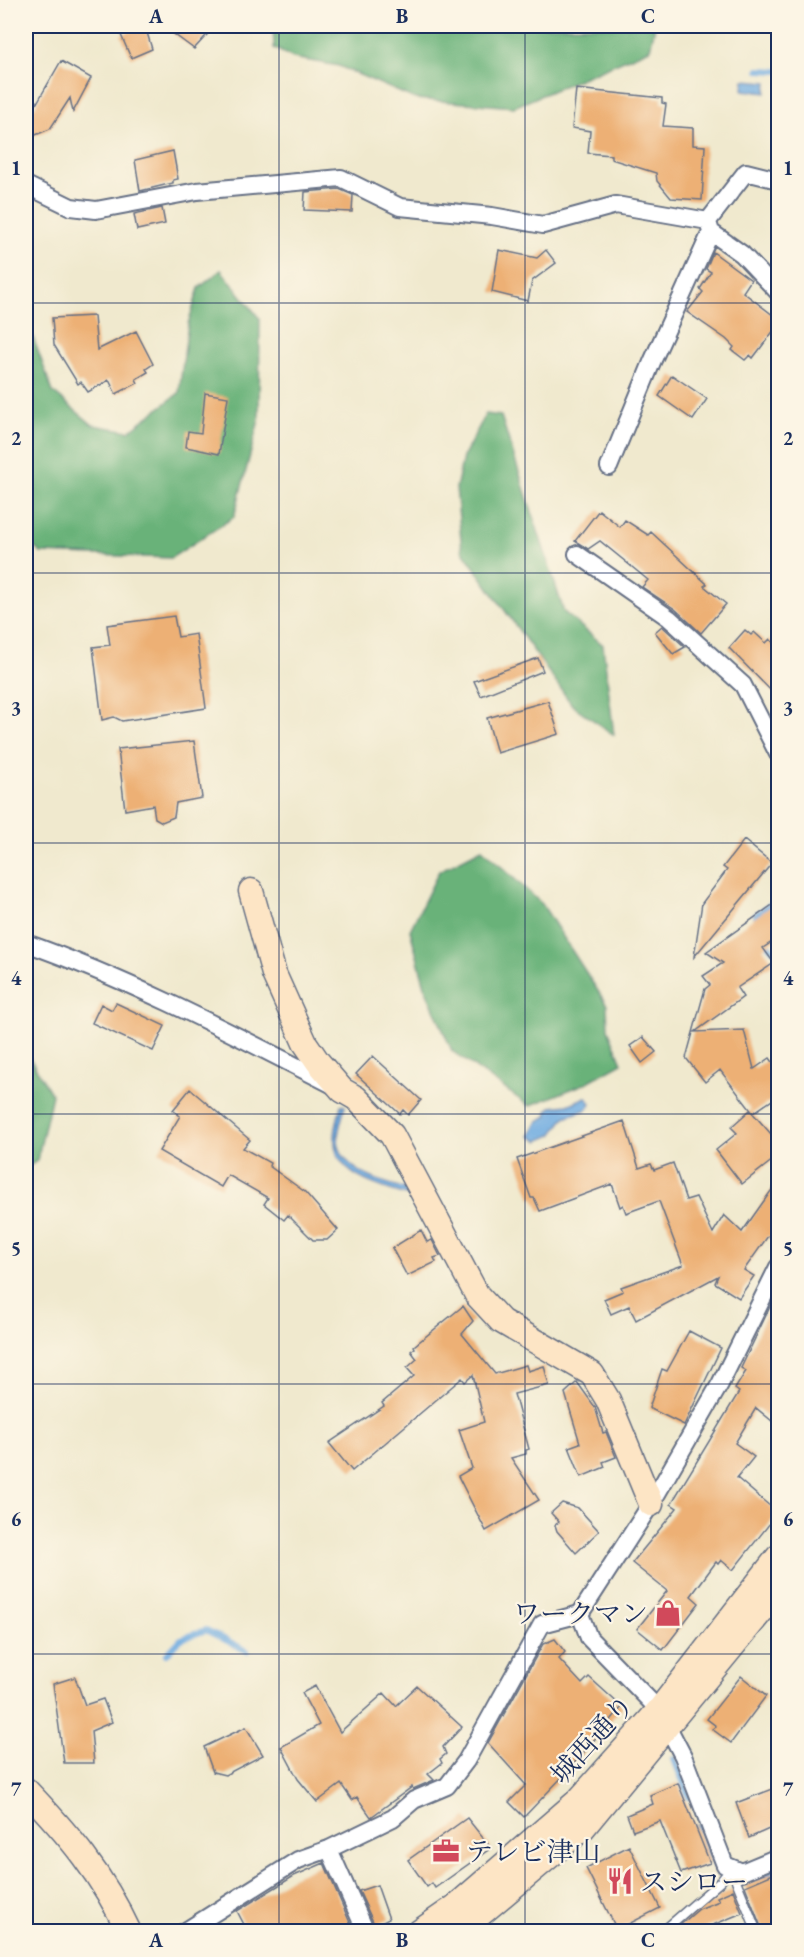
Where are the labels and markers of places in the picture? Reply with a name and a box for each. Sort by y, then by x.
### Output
place label: ワークマン [513,1596,648,1631]
shop icon: ワークマン [653,1598,683,1628]
place label: テレビ津山 [466,1834,600,1869]
office icon: テレビ津山 [431,1836,461,1866]
place label: スシロー [640,1864,748,1899]
restaurant icon: スシロー [605,1866,635,1896]

